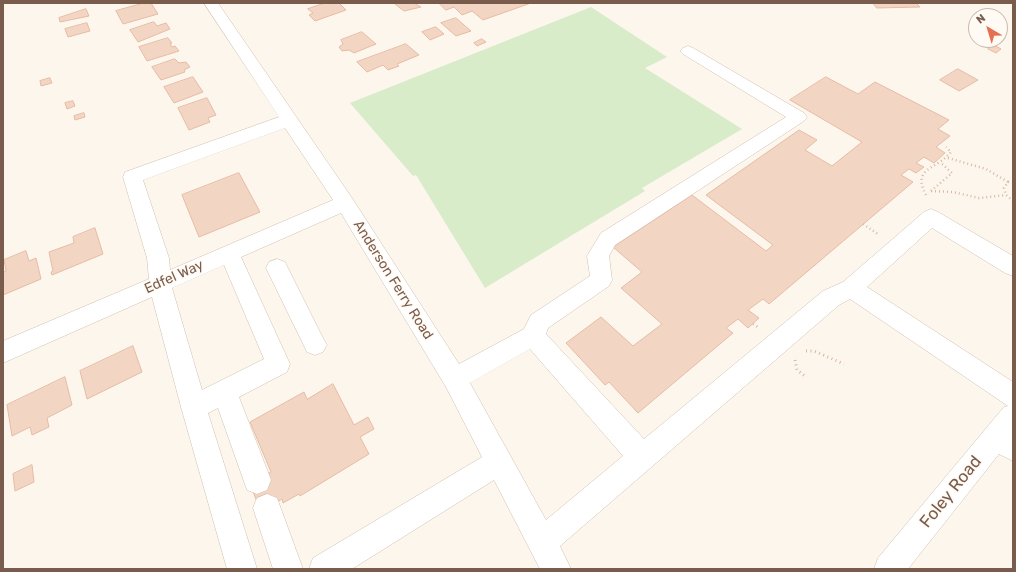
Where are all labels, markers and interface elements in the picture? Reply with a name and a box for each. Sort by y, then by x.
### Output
north arrow [968,8,1008,48]
text: N [974,11,988,27]
street label: Anderson Ferry Road [350,217,436,343]
street label: Edfel Way [142,257,206,297]
street label: Foley Road [916,452,986,532]

